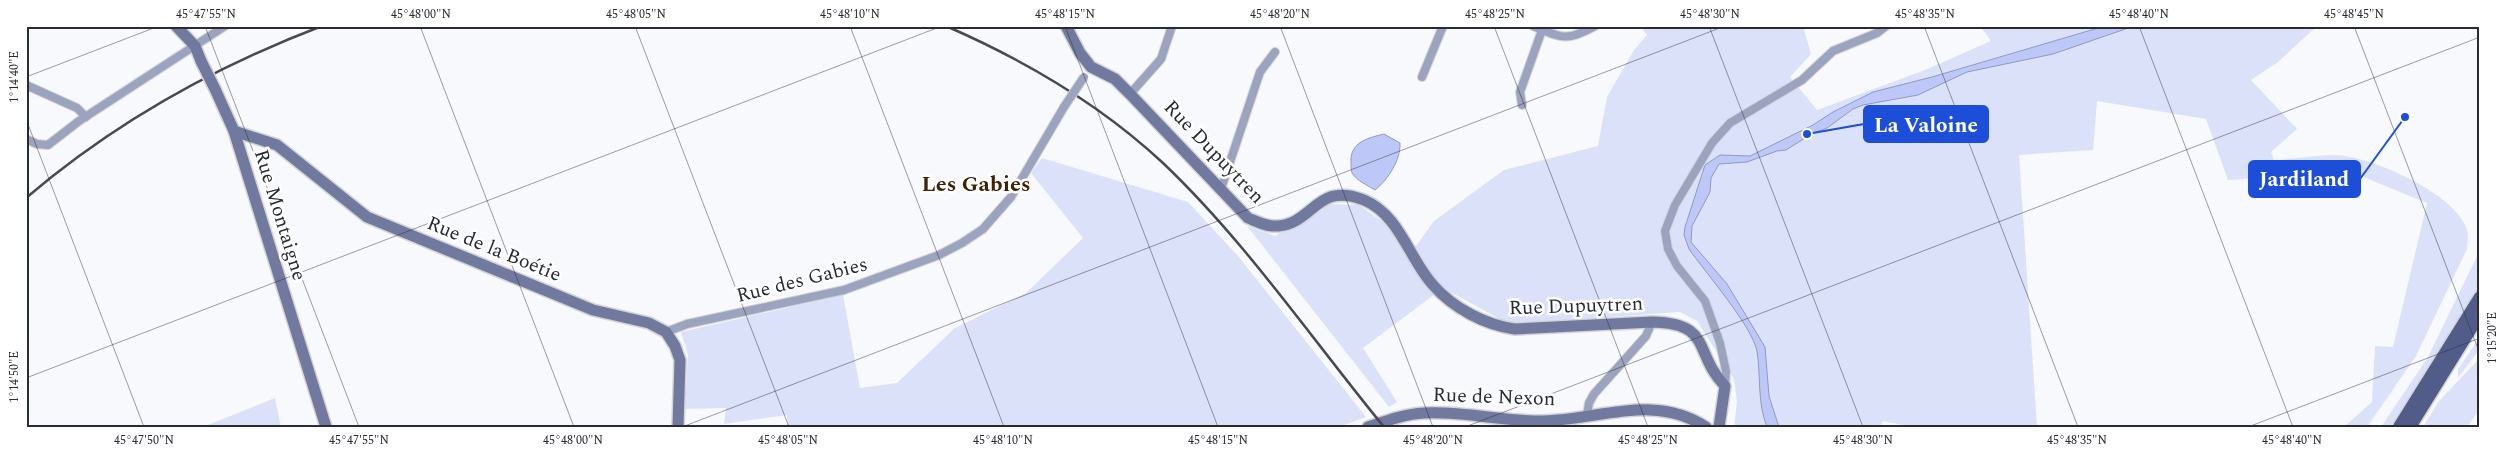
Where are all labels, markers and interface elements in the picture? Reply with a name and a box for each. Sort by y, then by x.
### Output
text: 45°47'55"N [176,5,236,24]
text: 45°48'00"N [391,5,451,24]
text: 45°48'05"N [606,5,666,24]
text: 45°48'10"N [820,5,880,24]
text: 45°48'15"N [1035,5,1095,24]
text: 45°48'20"N [1250,5,1310,24]
text: 45°48'25"N [1465,5,1525,24]
text: 45°48'30"N [1680,5,1740,24]
text: 45°48'35"N [1895,5,1955,24]
text: 45°48'40"N [2109,5,2169,24]
text: 45°48'45"N [2324,5,2384,24]
text: 1°14'40"E [5,51,24,103]
street label: Rue Dupuytren [1156,93,1272,211]
callout: La Valoine [1864,106,1988,142]
text: La Valoine [1874,110,1978,142]
street label: Rue Montaigne [246,146,314,284]
callout: Jardiland [2249,161,2360,197]
text: Jardiland [2259,164,2349,196]
district label: Les Gabies [921,168,1031,201]
street label: Rue de la Boétie [422,208,566,290]
street label: Rue des Gabies [733,249,871,311]
street label: Rue Dupuytren [1508,289,1644,323]
text: 1°15'20"E [2483,312,2502,364]
text: 1°14'50"E [5,351,24,403]
street label: Rue de Nexon [1432,380,1556,414]
text: 45°47'50"N [114,431,174,450]
text: 45°47'55"N [329,431,389,450]
text: 45°48'00"N [543,431,603,450]
text: 45°48'05"N [758,431,818,450]
text: 45°48'10"N [973,431,1033,450]
text: 45°48'15"N [1188,431,1248,450]
text: 45°48'20"N [1403,431,1463,450]
text: 45°48'25"N [1618,431,1678,450]
text: 45°48'30"N [1833,431,1893,450]
text: 45°48'35"N [2047,431,2107,450]
text: 45°48'40"N [2262,431,2322,450]

